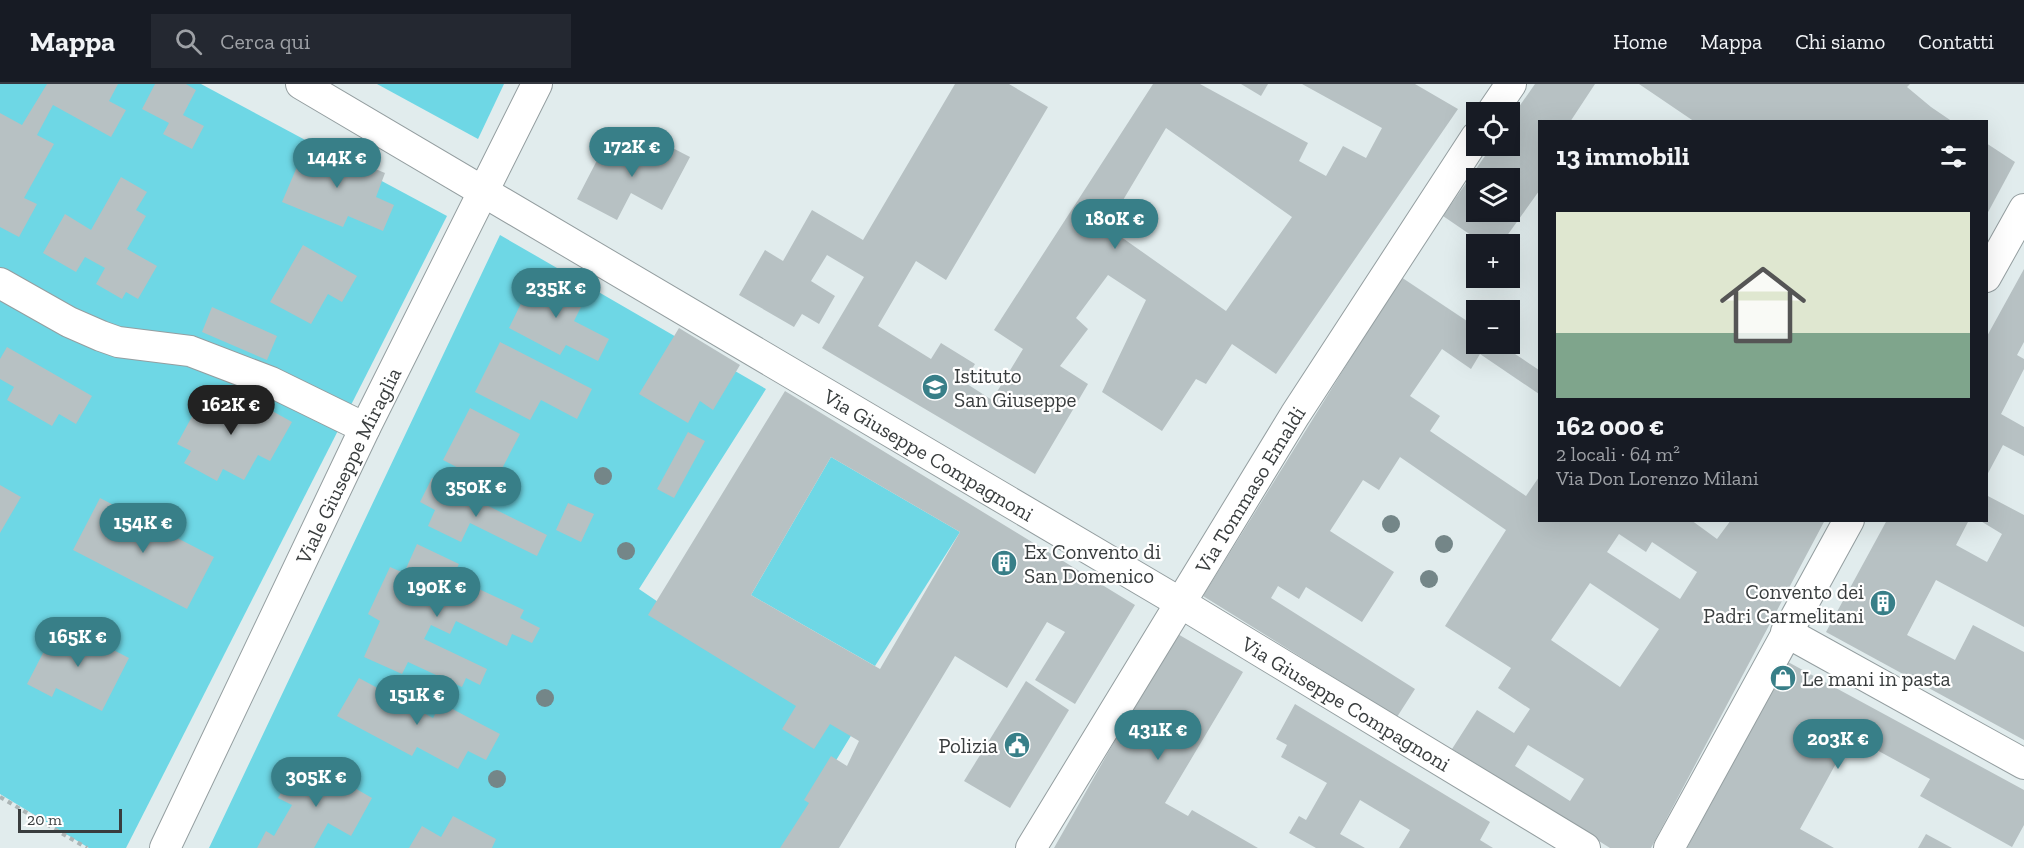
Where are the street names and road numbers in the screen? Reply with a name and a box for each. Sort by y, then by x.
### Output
street label: Viale Giuseppe Miraglia [289,363,406,569]
street label: Via Giuseppe Compagnoni [818,382,1038,526]
street label: Via Tommaso Emaldi [1189,401,1310,578]
street label: Via Giuseppe Compagnoni [1236,630,1455,776]

